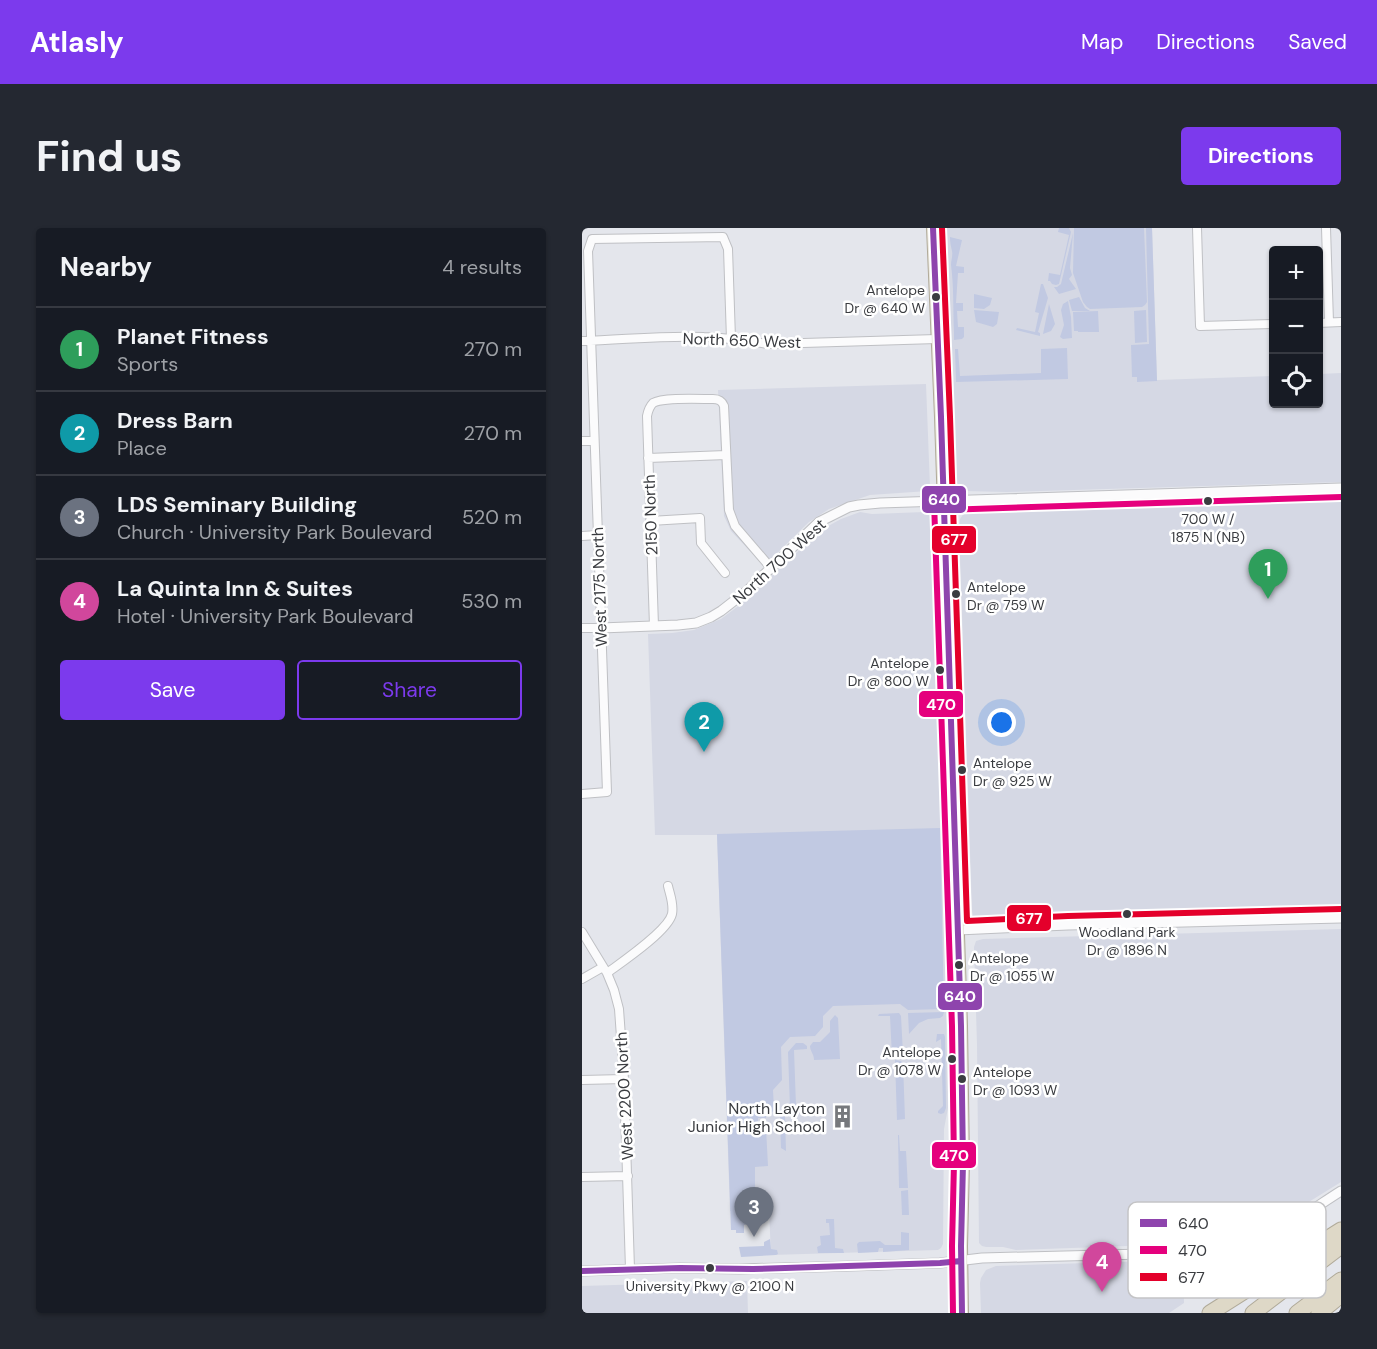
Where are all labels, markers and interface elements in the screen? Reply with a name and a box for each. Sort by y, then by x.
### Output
text: Atlasly [30,24,124,61]
text: Map [1081,28,1123,56]
text: Directions [1156,28,1255,56]
text: Saved [1288,28,1347,56]
button: Directions [1181,127,1341,185]
text: Find us [36,129,182,184]
map controls [1269,246,1323,408]
button: + [1269,246,1323,300]
text: Nearby [60,250,152,284]
text: 4 results [442,254,522,280]
place label: Antelope Dr @ 640 W [845,281,925,317]
marker: Antelope Dr @ 640 W [930,291,942,303]
button: − [1269,300,1323,354]
text: Planet Fitness [117,322,269,351]
street label: North 650 West [682,328,802,353]
text: 1 [76,336,83,362]
text: 270 m [464,336,522,362]
text: Sports [117,351,178,377]
button: locate [1269,354,1323,408]
text: Dress Barn [117,406,233,435]
text: 2 [74,420,85,446]
text: 270 m [464,420,522,446]
text: Place [117,435,167,461]
street label: 2150 North [639,474,662,556]
line badge: 640 [921,485,967,514]
text: 640 [928,489,960,510]
text: LDS Seminary Building [117,490,357,519]
marker: 700 W / 1875 N (NB) [1202,495,1214,507]
text: 3 [73,504,86,530]
text: 520 m [462,504,522,530]
place label: 700 W / 1875 N (NB) [1171,510,1245,546]
street label: North 700 West [728,514,830,609]
text: Church · University Park Boulevard [117,519,432,545]
line badge: 677 [931,525,977,554]
street label: West 2175 North [587,527,612,647]
text: 677 [940,529,968,550]
pin: 1 [1248,550,1288,599]
text: La Quinta Inn & Suites [117,574,353,603]
place label: Antelope Dr @ 759 W [967,578,1045,614]
text: 4 [73,588,86,614]
text: 530 m [461,588,522,614]
marker: Antelope Dr @ 759 W [950,588,962,600]
text: Hotel · University Park Boulevard [117,603,413,629]
place label: Antelope Dr @ 800 W [848,654,929,690]
button: Save [60,660,285,720]
button: Share [297,660,522,720]
marker: Antelope Dr @ 800 W [934,664,946,676]
line badge: 470 [918,690,964,718]
text: 470 [926,694,956,715]
pin: 2 [684,702,724,752]
your location [987,708,1016,737]
place label: Antelope Dr @ 925 W [973,754,1052,790]
marker: Antelope Dr @ 925 W [956,764,968,776]
line badge: 677 [1006,904,1052,932]
text: 677 [1015,908,1043,929]
marker: Woodland Park Dr @ 1896 N [1121,908,1133,920]
place label: Woodland Park Dr @ 1896 N [1078,923,1176,959]
place label: Antelope Dr @ 1055 W [970,949,1055,985]
marker: Antelope Dr @ 1055 W [953,959,965,971]
line badge: 640 [937,982,983,1011]
text: 640 [944,986,976,1007]
street label: West 2200 North [611,1031,638,1161]
place label: Antelope Dr @ 1078 W [858,1043,941,1079]
marker: Antelope Dr @ 1078 W [946,1053,958,1065]
place label: Antelope Dr @ 1093 W [973,1063,1058,1099]
marker: Antelope Dr @ 1093 W [956,1073,968,1085]
place label: North Layton Junior High School [688,1098,825,1137]
building icon: North Layton Junior High School [830,1104,856,1130]
line badge: 470 [931,1141,977,1169]
text: 470 [939,1145,969,1166]
pin: 3 [734,1188,774,1237]
legend [1128,1202,1326,1298]
text: 640 [1178,1213,1209,1234]
text: 470 [1178,1240,1207,1261]
pin: 4 [1082,1242,1122,1292]
marker: University Pkwy @ 2100 N [704,1262,716,1274]
text: 677 [1178,1267,1205,1288]
place label: University Pkwy @ 2100 N [626,1277,794,1295]

